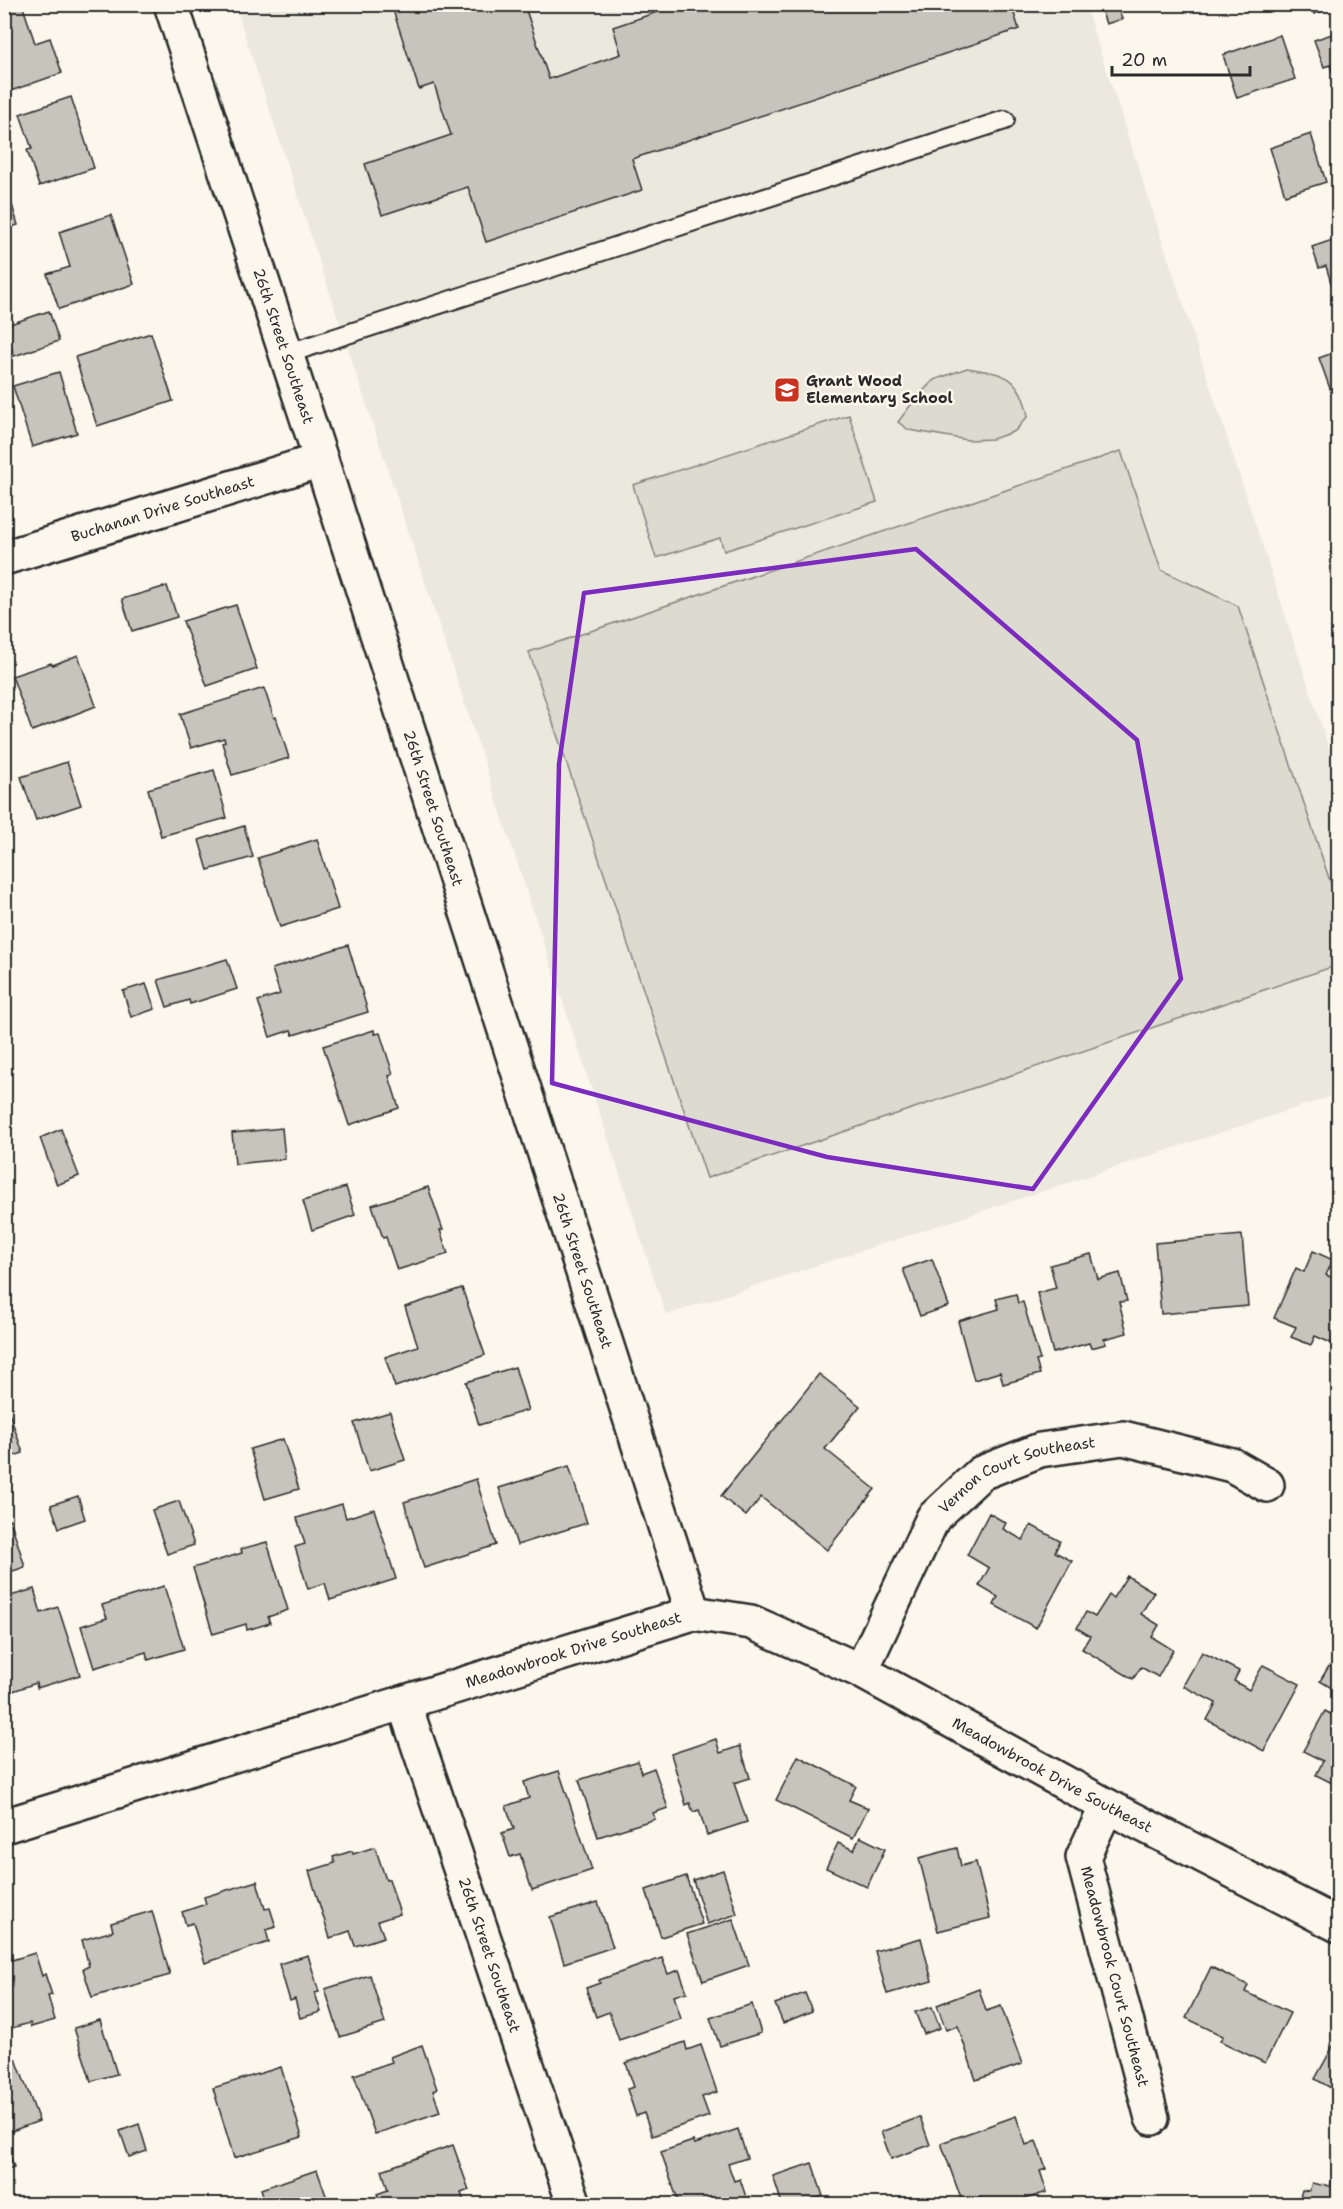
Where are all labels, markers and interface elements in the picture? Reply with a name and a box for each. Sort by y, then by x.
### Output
scale bar [1112,39,1250,77]
text: 20 m [1121,48,1167,72]
street label: 26th Street Southeast [249,265,318,426]
place label: Grant Wood Elementary School [806,371,953,408]
school or university icon: Grant Wood Elementary School [772,375,802,405]
street label: Buchanan Drive Southeast [69,471,257,547]
street label: 26th Street Southeast [399,728,468,889]
street label: 26th Street Southeast [548,1190,617,1351]
street label: Vernon Court Southeast [934,1432,1097,1518]
street label: Meadowbrook Drive Southeast [463,1607,684,1693]
street label: Meadowbrook Drive Southeast [949,1713,1156,1838]
street label: Meadowbrook Court Southeast [1076,1864,1153,2089]
street label: 26th Street Southeast [454,1875,525,2035]

